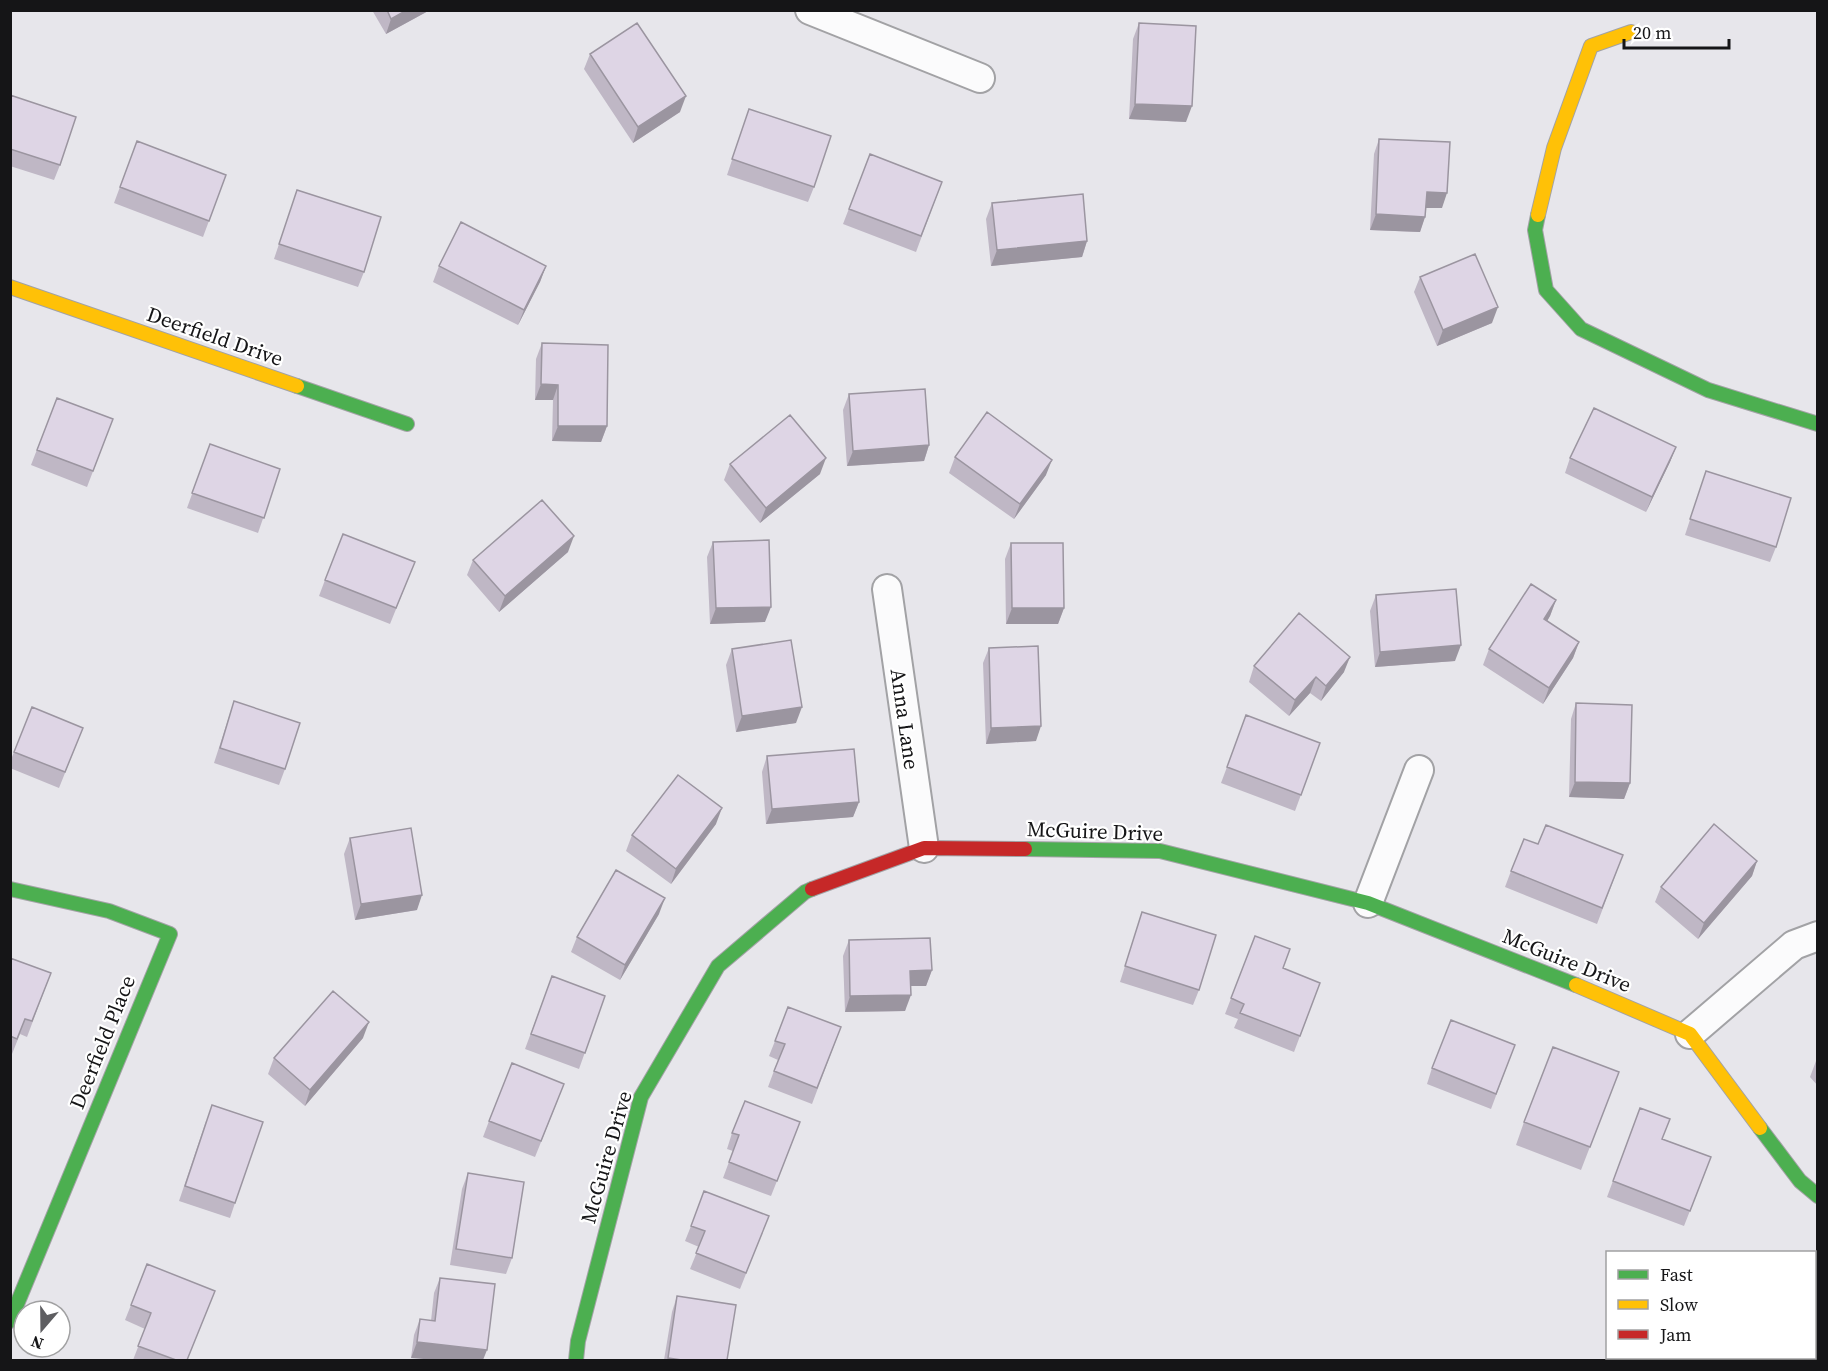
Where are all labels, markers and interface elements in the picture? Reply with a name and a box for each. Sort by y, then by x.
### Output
scale bar [1624,12,1729,50]
text: 20 m [1633,20,1671,45]
street label: Deerfield Drive [143,299,287,373]
street label: Anna Lane [884,667,926,771]
street label: McGuire Drive [1026,814,1164,848]
street label: McGuire Drive [1498,921,1636,999]
street label: Deerfield Place [62,971,142,1113]
street label: McGuire Drive [573,1087,639,1227]
legend [1606,1251,1816,1359]
text: Fast [1660,1262,1693,1287]
text: Slow [1660,1292,1698,1317]
north arrow [12,1299,72,1359]
text: Jam [1659,1322,1692,1347]
text: N [27,1331,46,1355]

